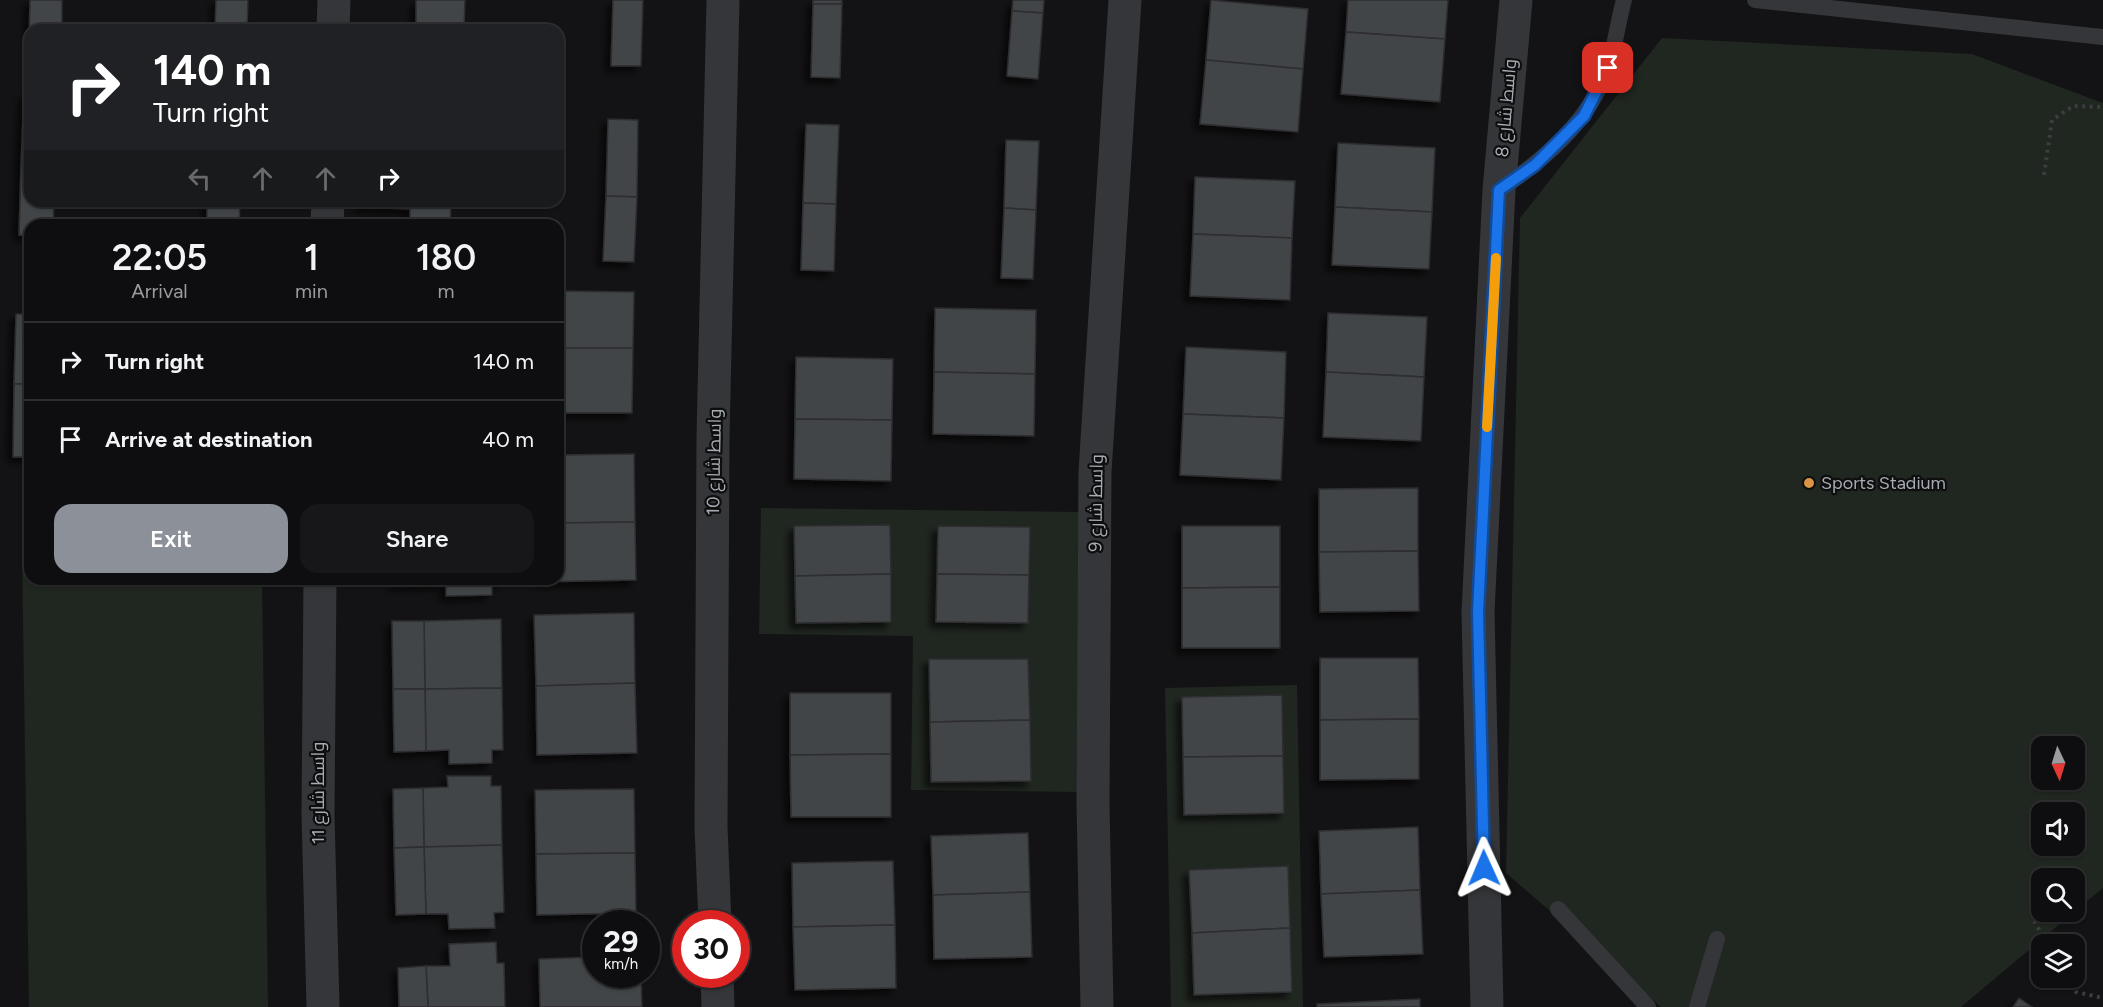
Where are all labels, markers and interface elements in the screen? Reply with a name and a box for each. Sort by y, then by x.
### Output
pin [1582,42,1633,93]
text: 140 m [153,45,271,96]
icon: right [54,48,132,126]
icon: arrive [1591,51,1624,84]
street label: واسط شارع 8 [1491,58,1522,158]
text: Turn right [153,96,269,129]
icon: left [183,162,216,195]
icon: ahead [246,162,279,195]
icon: ahead [309,162,342,195]
icon: right [372,162,405,195]
text: 22:05 [112,236,207,279]
text: 1 [304,236,319,279]
text: 180 [416,236,476,279]
text: Arrival [131,279,188,303]
text: min [295,279,328,303]
text: m [437,279,454,303]
icon: right [54,345,87,378]
text: Turn right [105,348,204,375]
text: 140 m [473,348,534,375]
street label: واسط شارع 10 [702,408,727,516]
icon: arrive [54,423,87,456]
text: Arrive at destination [105,426,313,453]
text: 40 m [482,426,534,453]
street label: واسط شارع 9 [1084,454,1109,552]
place label: Sports Stadium [1821,472,1946,494]
marker: Sports Stadium [1802,476,1816,490]
button: Exit [54,504,288,573]
button: Share [300,504,534,573]
north arrow [2031,736,2085,790]
map controls [2031,736,2085,988]
street label: واسط شارع 11 [307,742,330,844]
button: sound [2031,802,2085,856]
position arrow [1452,836,1516,900]
button: search [2031,868,2085,922]
speed limit sign: 30 [672,910,750,988]
text: 29 [604,923,638,960]
button: layers [2031,934,2085,988]
text: km/h [604,955,638,973]

